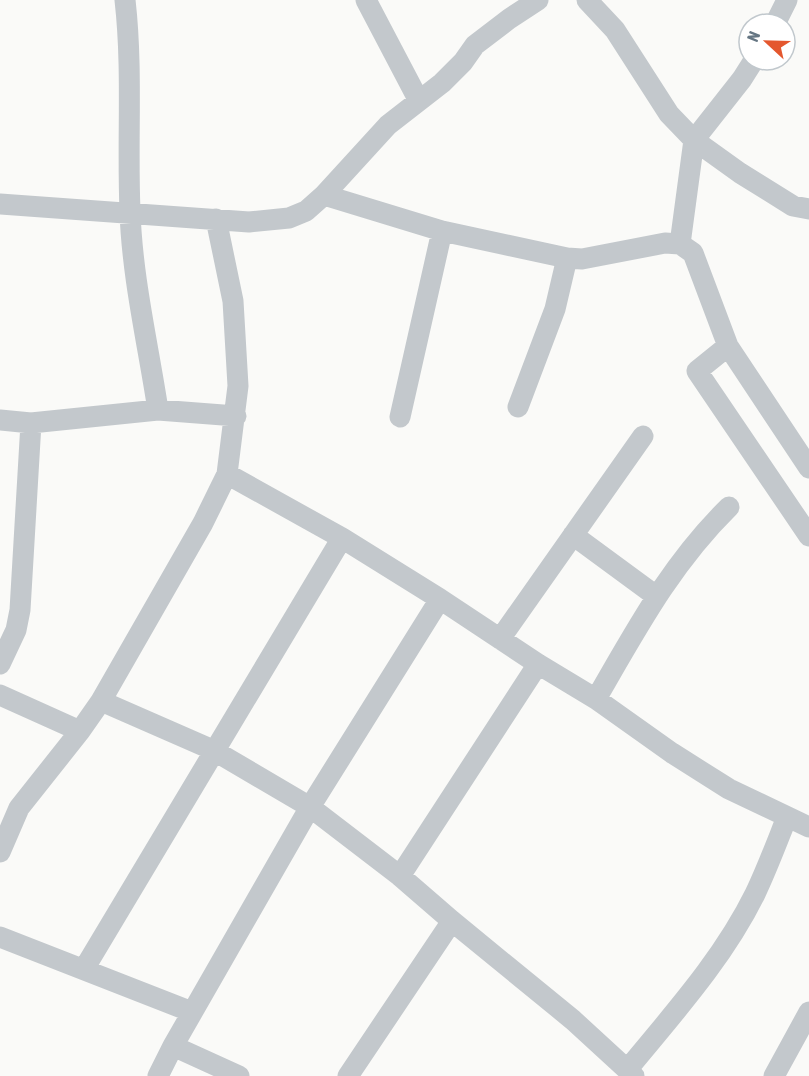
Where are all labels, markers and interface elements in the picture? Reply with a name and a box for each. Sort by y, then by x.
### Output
north arrow [737,12,797,72]
text: N [743,29,763,44]

